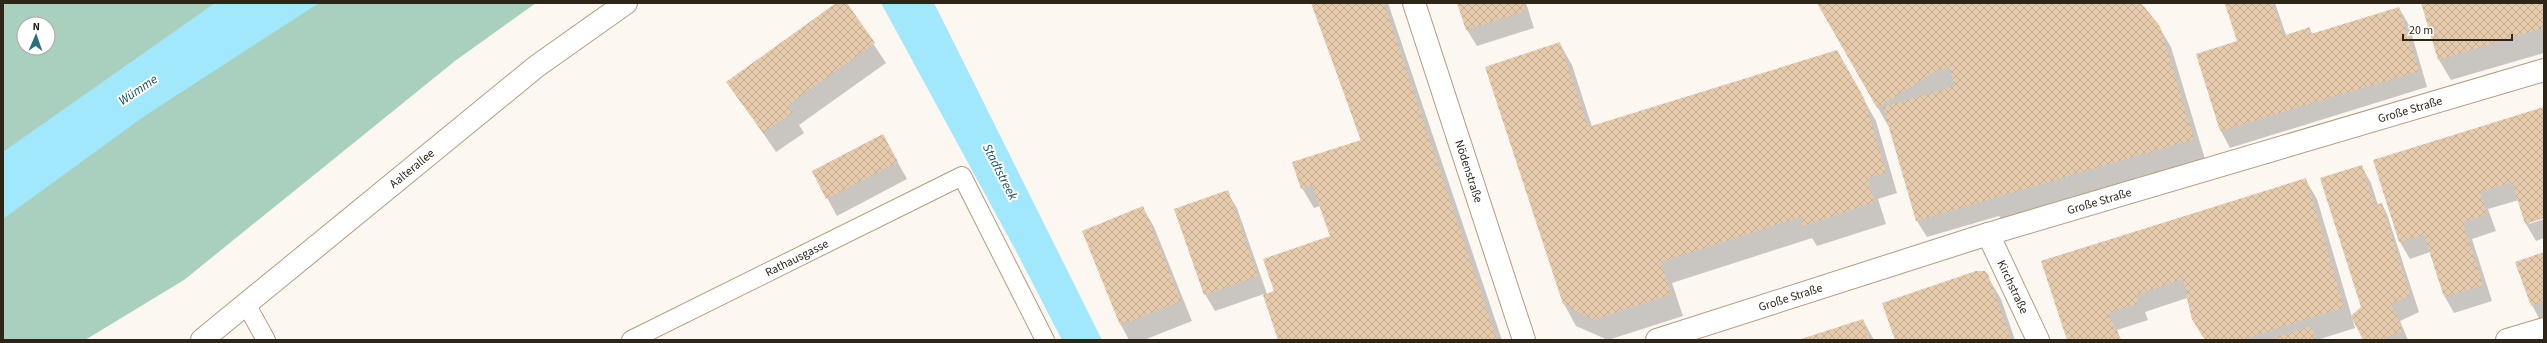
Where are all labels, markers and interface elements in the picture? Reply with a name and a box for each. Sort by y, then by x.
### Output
north arrow [16,16,56,56]
scale bar [2403,16,2512,42]
text: N [32,19,40,34]
text: 20 m [2409,22,2433,39]
water label: Wümme [115,70,161,110]
street label: Große Straße [2376,92,2444,127]
street label: Nödenstraße [1451,138,1487,205]
water label: Stadtstreek [978,141,1022,204]
street label: Aalterallee [386,145,438,192]
street label: Große Straße [2065,184,2133,219]
street label: Rathausgasse [762,235,831,281]
street label: Kirchstraße [1993,257,2033,317]
street label: Große Straße [1756,279,1825,316]

